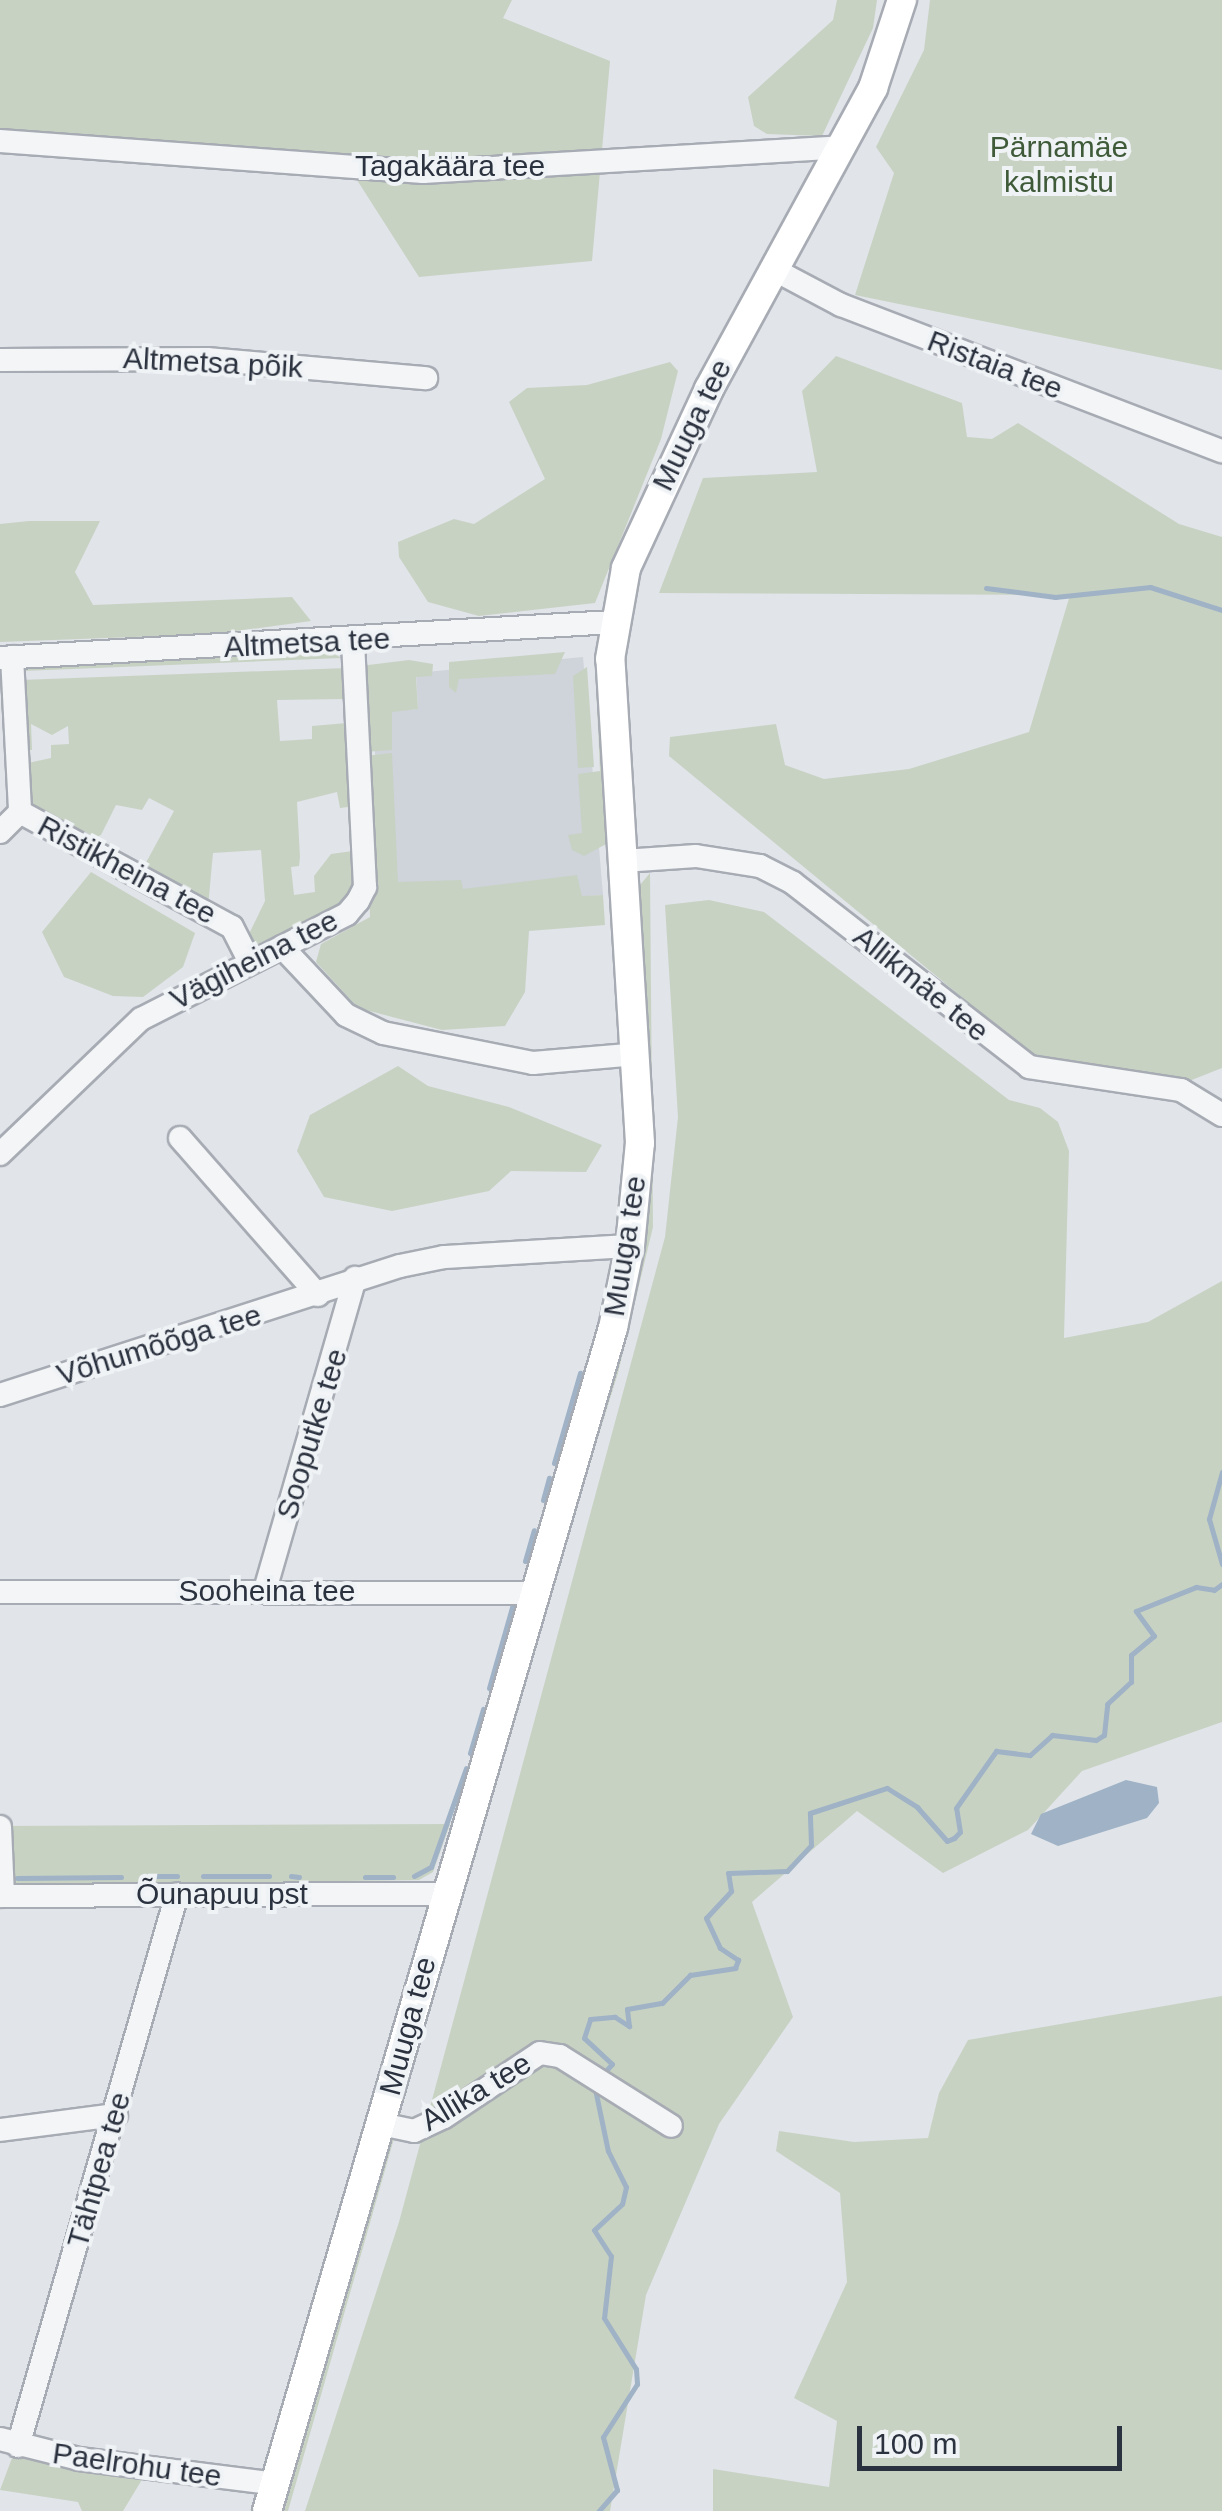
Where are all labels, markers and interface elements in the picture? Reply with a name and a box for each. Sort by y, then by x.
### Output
park label: Pärnamäe kalmistu [990,129,1128,200]
street label: Tagakäära tee [355,148,545,184]
street label: Ristaia tee [922,323,1068,407]
street label: Altmetsa põik [122,340,304,386]
street label: Muuga tee [645,353,739,497]
street label: Altmetsa tee [223,621,391,665]
street label: Ristikheina tee [32,808,222,932]
street label: Vägiheina tee [164,902,344,1018]
street label: Allikmäe tee [846,919,996,1049]
street label: Muuga tee [596,1173,654,1319]
street label: Võhumõõga tee [52,1297,266,1393]
street label: Sooputke tee [269,1344,355,1524]
street label: Sooheina tee [179,1573,355,1609]
street label: Õunapuu pst [136,1876,308,1912]
street label: Muuga tee [372,1953,444,2099]
street label: Allika tee [415,2045,537,2139]
street label: Tähtpea tee [60,2088,138,2252]
scale bar [862,2406,1127,2468]
text: 100 m [874,2427,957,2460]
street label: Paelrohu tee [50,2435,224,2495]

